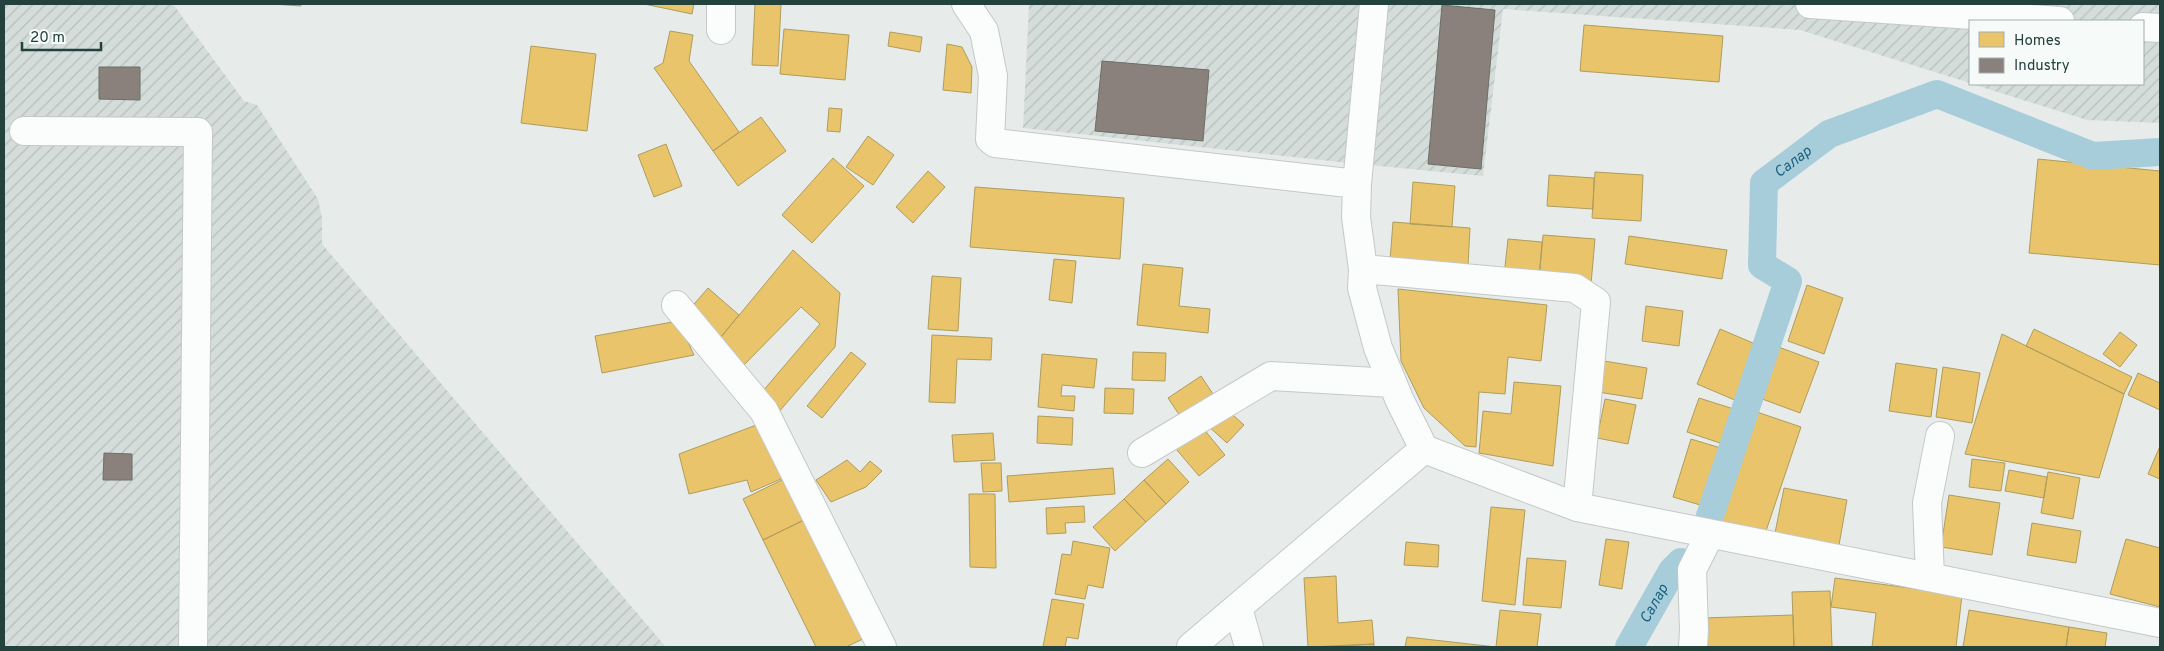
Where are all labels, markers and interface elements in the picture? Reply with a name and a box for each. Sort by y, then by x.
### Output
scale bar [22,20,101,52]
legend [1969,20,2144,85]
text: 20 m [30,29,65,48]
text: Homes [2014,32,2061,51]
text: Industry [2014,57,2070,76]
water label: Салар [1771,142,1817,183]
water label: Салар [1636,581,1674,627]

